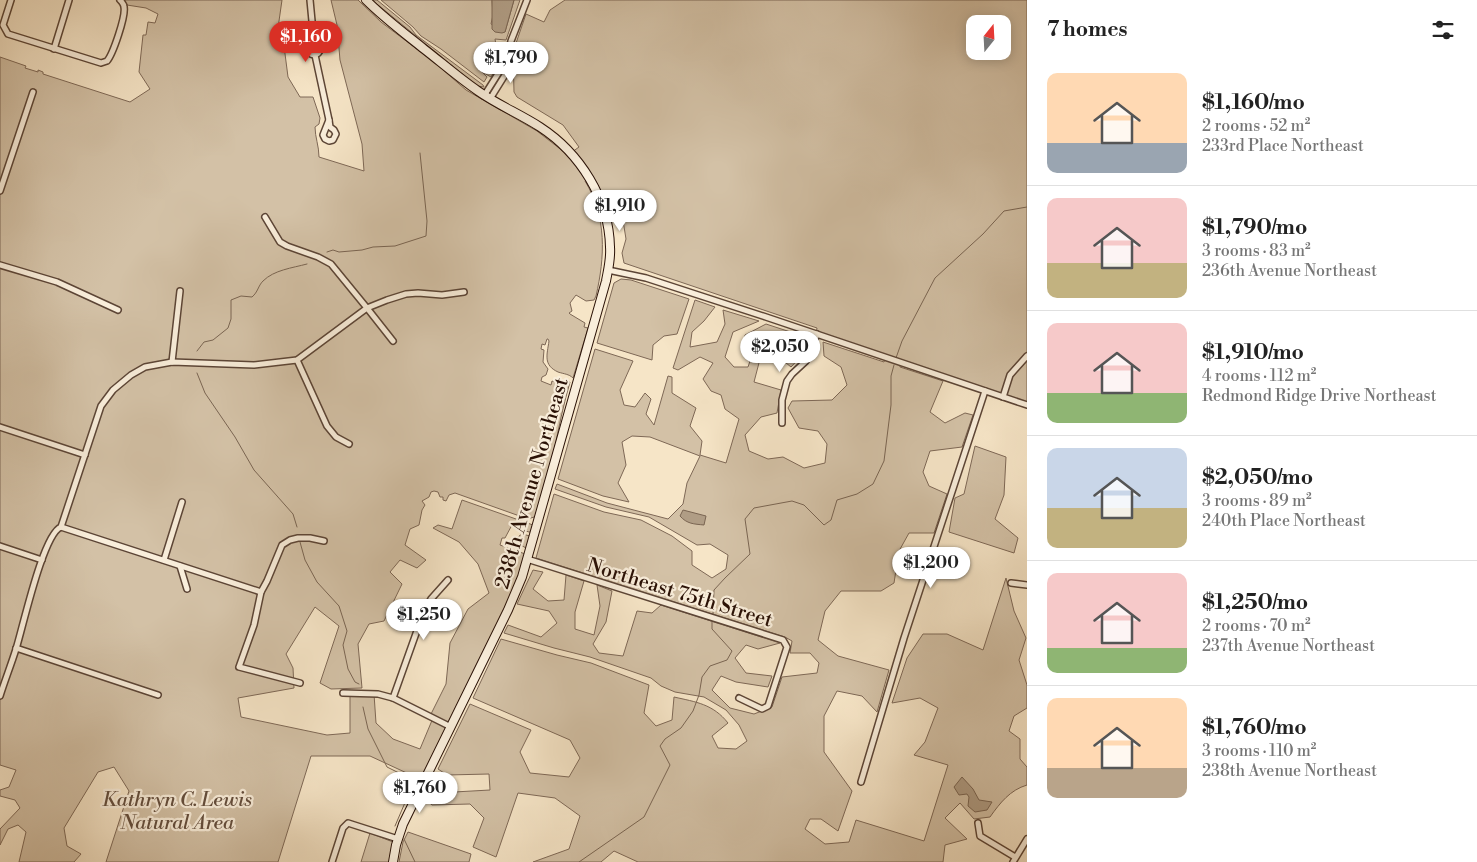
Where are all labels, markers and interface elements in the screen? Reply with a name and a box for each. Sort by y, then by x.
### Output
north arrow [966,15,1011,60]
map controls [966,15,1011,60]
icon: filters [1429,16,1457,44]
text: 7 homes [1047,17,1128,43]
pin: $1,160 [265,20,347,63]
text: $1,160 [280,27,332,47]
pin: $1,790 [470,42,552,84]
text: $1,790 [484,48,538,68]
text: $1,160/mo [1202,90,1305,116]
icon: home [1087,93,1147,153]
text: 2 rooms · 52 m² [1202,116,1310,136]
text: 233rd Place Northeast [1202,136,1364,156]
pin: $1,910 [579,190,661,232]
text: $1,910 [595,196,645,216]
text: $1,790/mo [1202,215,1307,241]
icon: home [1087,218,1147,278]
text: 3 rooms · 83 m² [1202,241,1311,261]
text: 236th Avenue Northeast [1202,261,1377,281]
pin: $2,050 [739,330,821,373]
text: $2,050 [751,337,809,357]
text: $1,910/mo [1202,340,1304,366]
icon: home [1087,343,1147,403]
text: 4 rooms · 112 m² [1202,366,1316,386]
street label: 238th Avenue Northeast [490,375,575,592]
text: Redmond Ridge Drive Northeast [1202,386,1436,406]
text: $2,050/mo [1202,465,1313,491]
icon: home [1087,468,1147,528]
text: 3 rooms · 89 m² [1202,491,1312,511]
text: 240th Place Northeast [1202,511,1366,531]
pin: $1,200 [890,546,972,589]
street label: Northeast 75th Street [584,553,776,634]
text: $1,200 [903,553,959,573]
text: $1,250/mo [1202,590,1308,616]
icon: home [1087,593,1147,653]
pin: $1,250 [383,598,465,641]
text: $1,250 [397,605,451,625]
text: 2 rooms · 70 m² [1202,616,1311,636]
text: 237th Avenue Northeast [1202,636,1375,656]
text: $1,760/mo [1202,715,1307,741]
icon: home [1087,718,1147,778]
text: 3 rooms · 110 m² [1202,741,1316,761]
text: 238th Avenue Northeast [1202,761,1377,781]
pin: $1,760 [379,772,461,814]
text: $1,760 [394,778,446,798]
park label: Kathryn C. Lewis Natural Area [102,788,252,836]

